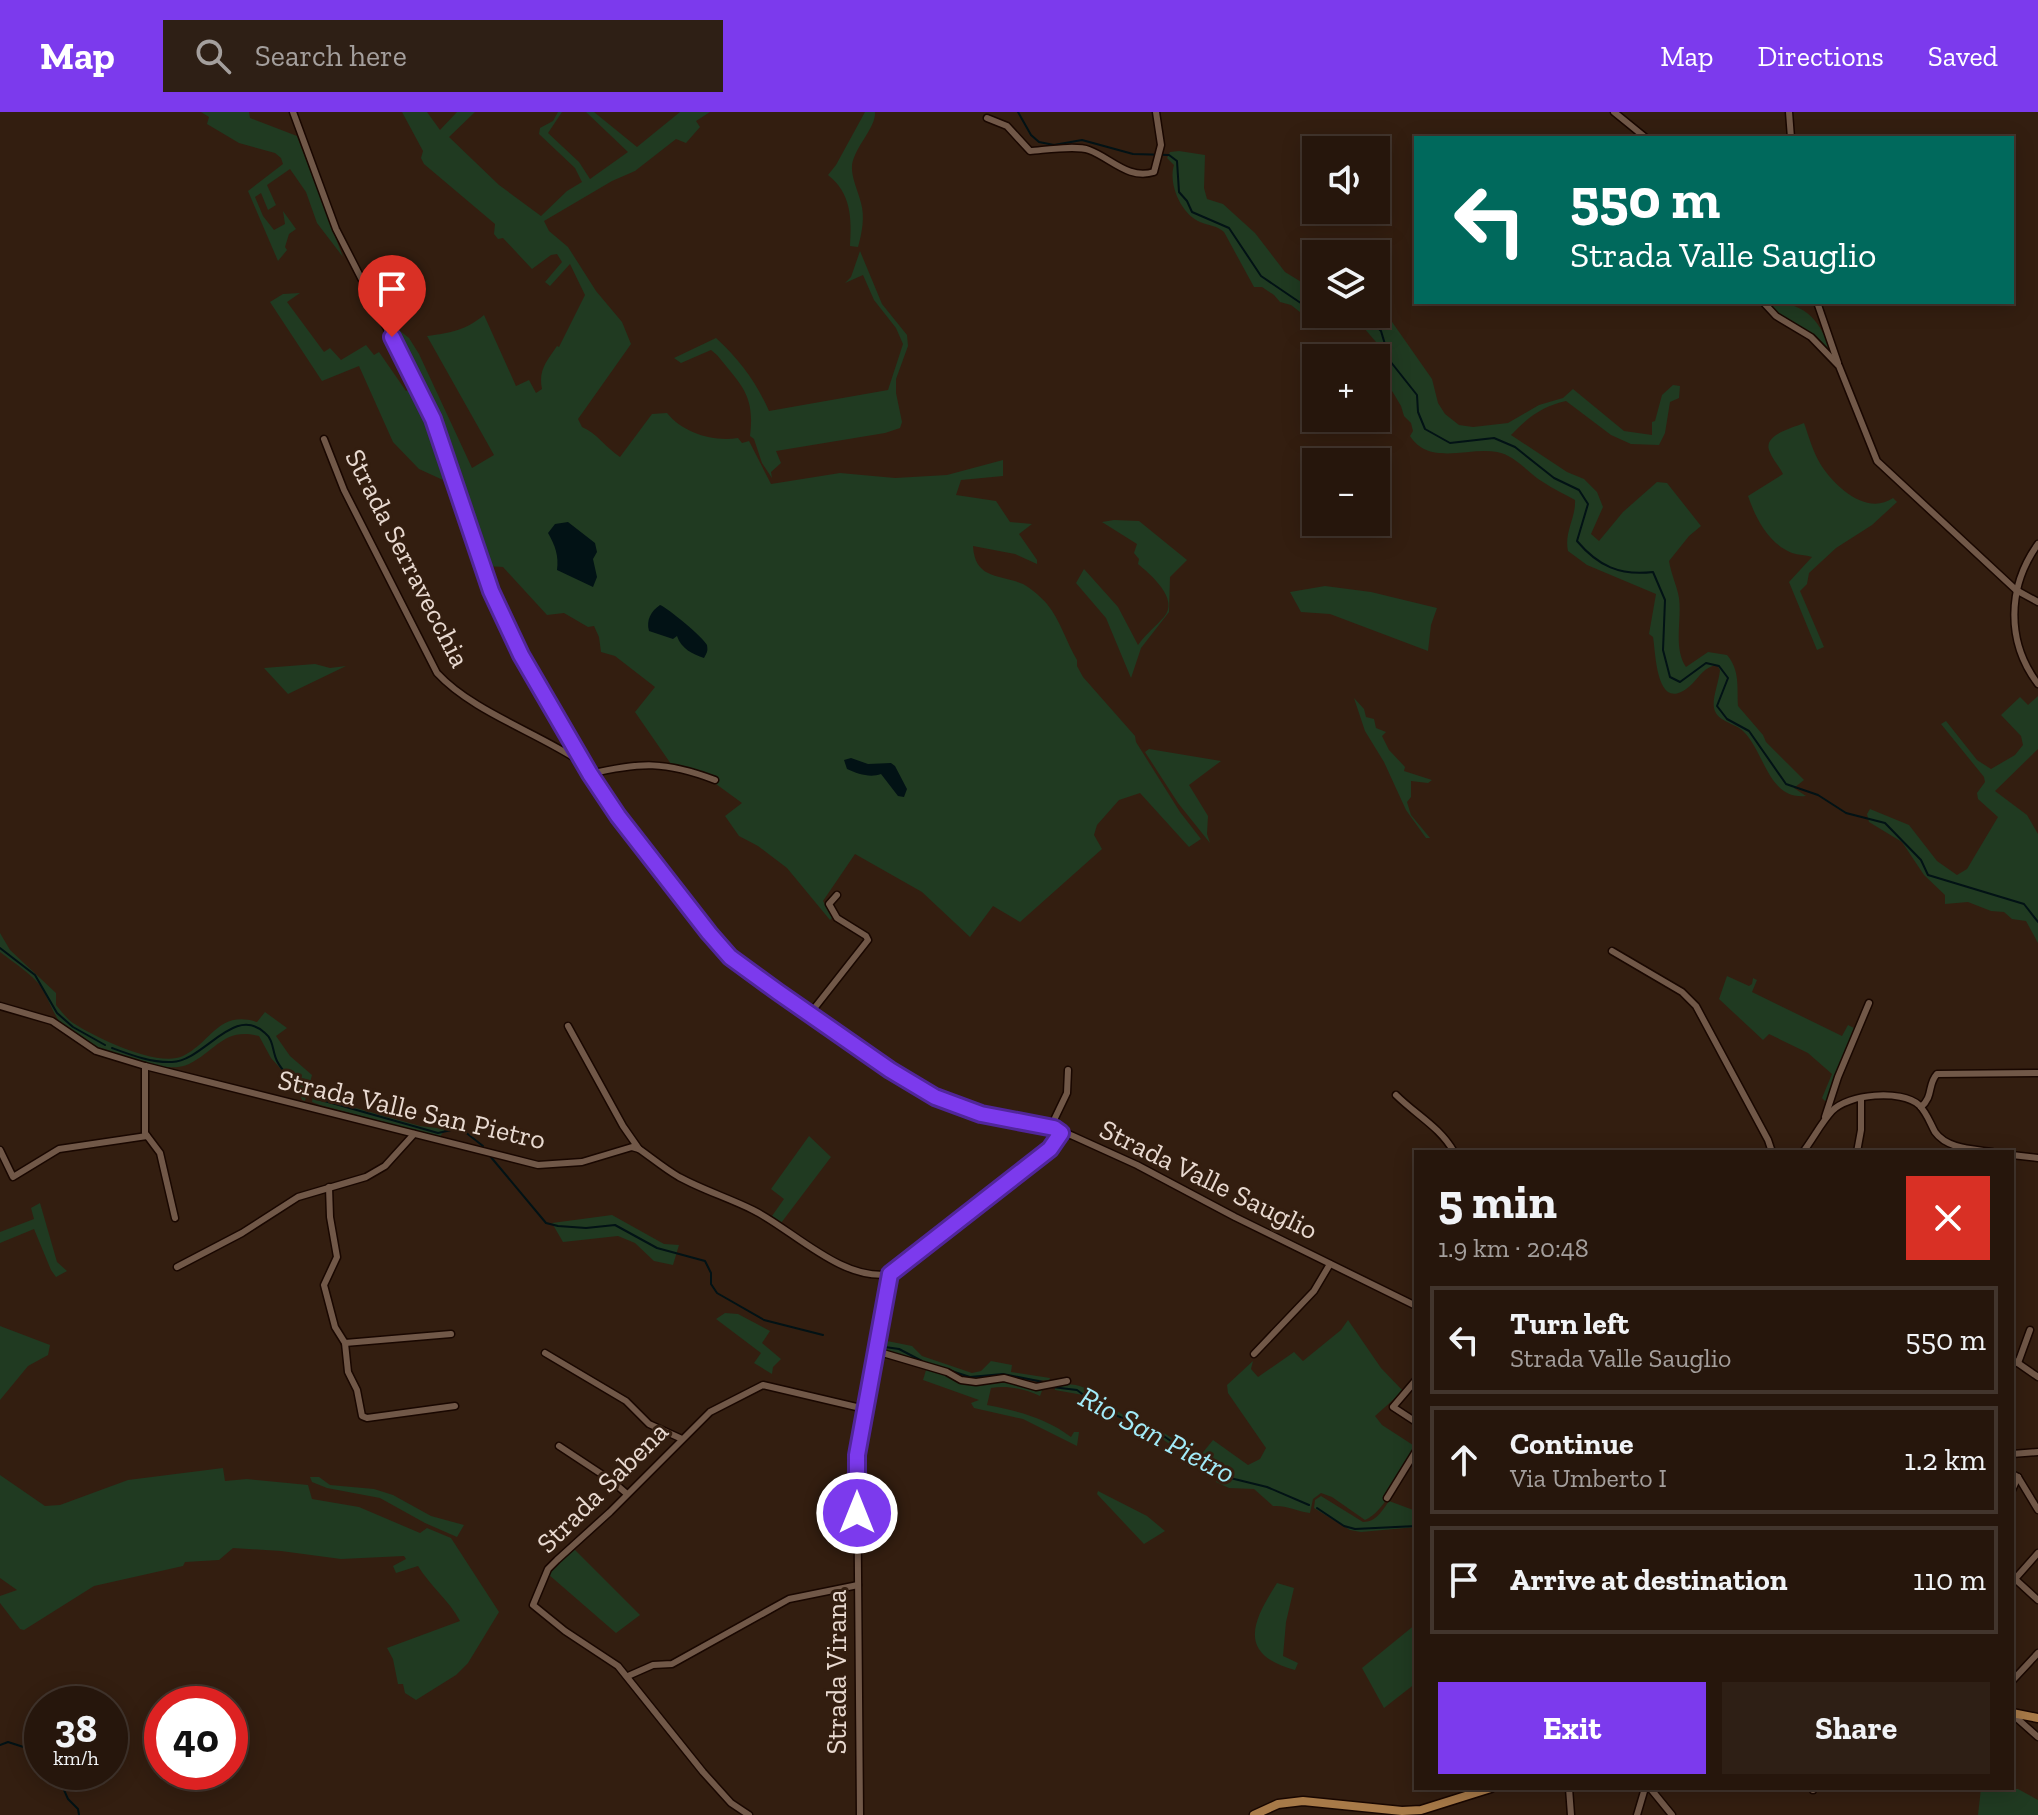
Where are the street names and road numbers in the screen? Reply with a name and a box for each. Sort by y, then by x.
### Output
street label: Strada Serravecchia [338,444,477,673]
street label: Strada Valle San Pietro [275,1063,549,1156]
street label: Strada Valle Sauglio [1094,1112,1323,1247]
street label: Strada Sabena [530,1415,675,1560]
street label: Strada Virana [820,1589,853,1755]

